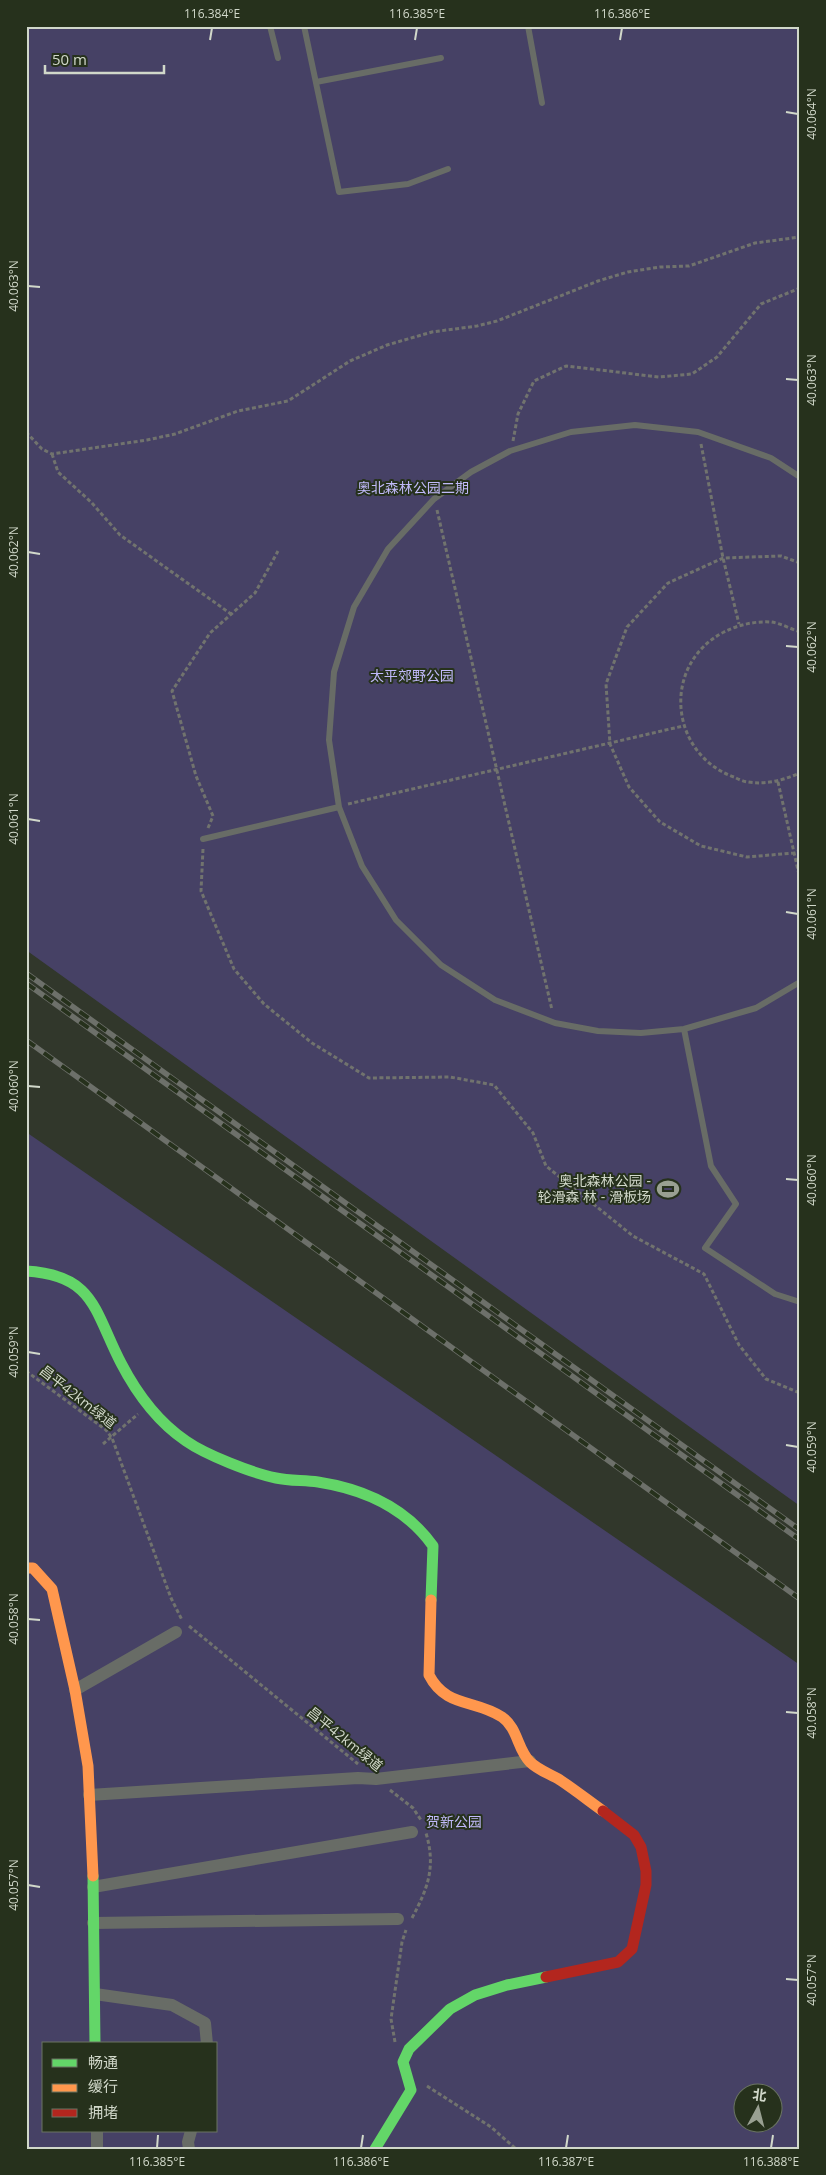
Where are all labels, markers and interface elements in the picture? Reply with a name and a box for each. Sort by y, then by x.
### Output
text: 116.384°E [184,5,240,22]
text: 116.385°E [389,5,445,22]
text: 116.386°E [594,5,650,22]
scale bar [45,42,164,74]
text: 50 m [52,49,87,69]
text: 40.064°N [803,88,820,140]
text: 40.063°N [5,260,22,312]
text: 40.063°N [803,354,820,406]
park label: 奥北森林公园二期 [357,478,469,497]
text: 40.062°N [5,526,22,578]
text: 40.062°N [803,621,820,673]
park label: 太平郊野公园 [370,666,454,685]
text: 40.061°N [5,793,22,845]
text: 40.061°N [803,888,820,940]
text: 40.060°N [5,1060,22,1112]
text: 40.060°N [803,1154,820,1206]
place label: 奥北森林公园 - 轮滑森 林 - 滑板场 [538,1171,651,1206]
sports icon: 奥北森林公园 - 轮滑森 林 - 滑板场 [655,1176,681,1202]
text: 40.059°N [5,1326,22,1378]
street label: 昌平42km绿道 [36,1361,121,1433]
text: 40.059°N [803,1421,820,1473]
text: 40.058°N [5,1593,22,1645]
text: 40.058°N [803,1687,820,1739]
street label: 昌平42km绿道 [303,1702,387,1775]
park label: 贺新公园 [426,1812,482,1831]
text: 40.057°N [5,1859,22,1911]
text: 40.057°N [803,1954,820,2006]
legend [42,2042,218,2132]
text: 畅通 [88,2052,118,2072]
text: 缓行 [88,2076,118,2096]
north arrow [734,2082,784,2132]
text: 北 [752,2084,768,2105]
text: 拥堵 [88,2102,118,2122]
text: 116.385°E [129,2153,185,2170]
text: 116.386°E [333,2153,389,2170]
text: 116.387°E [538,2153,594,2170]
text: 116.388°E [743,2153,799,2170]

